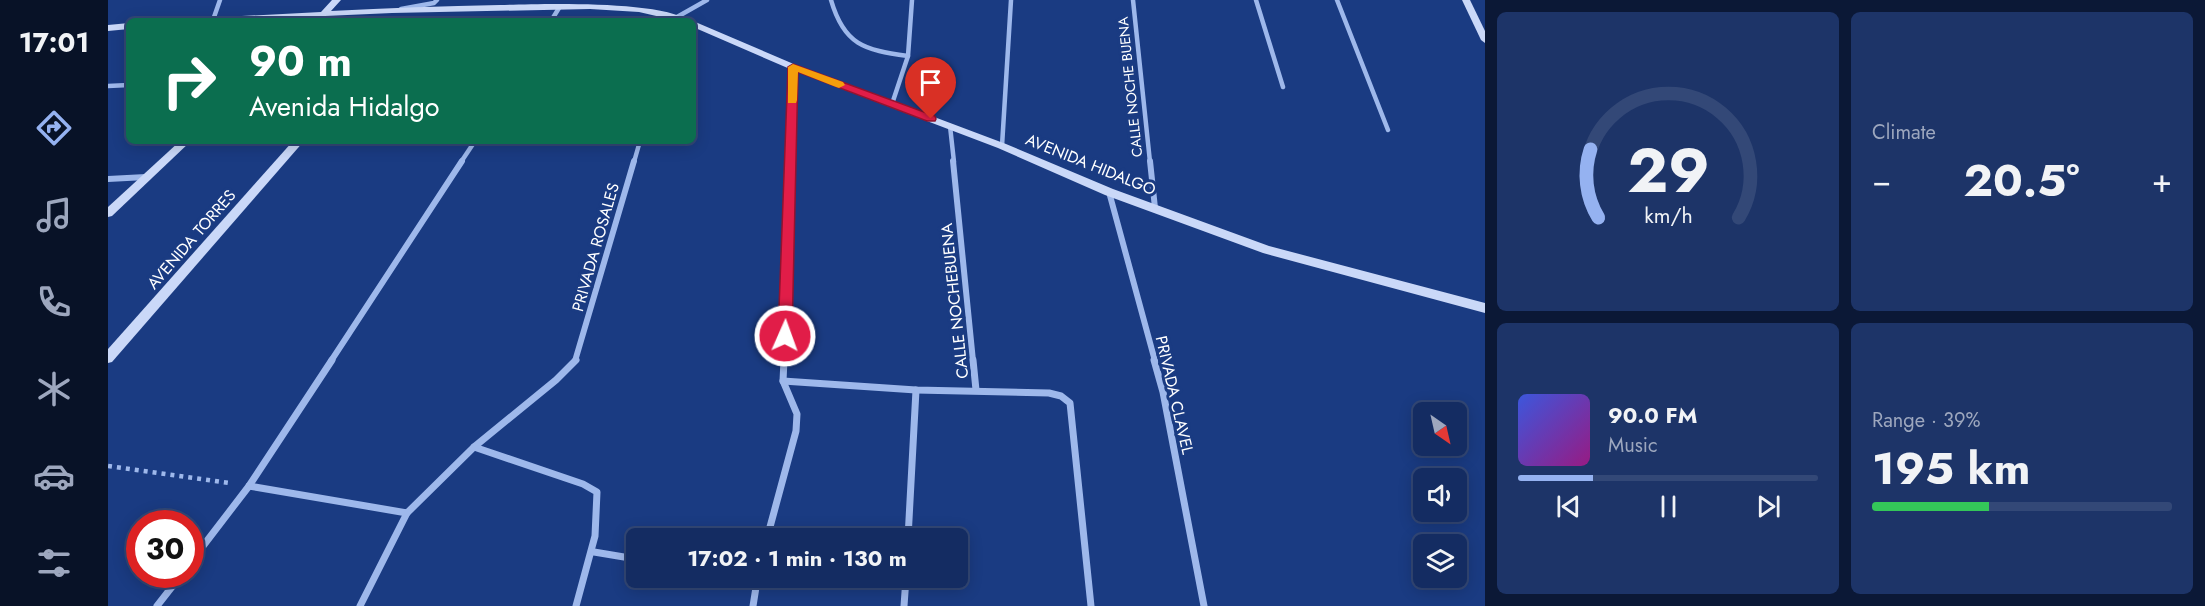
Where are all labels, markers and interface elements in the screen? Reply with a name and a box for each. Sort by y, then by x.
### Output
street label: CALLE NOCHE BUENA [1113,15,1147,158]
text: 17:01 [19,23,89,62]
text: 90 m [249,31,352,92]
icon: right [150,42,228,120]
pin [905,57,956,119]
icon: arrive [914,66,947,99]
text: Avenida Hidalgo [249,87,440,126]
icon: directions [33,107,75,149]
text: Climate [1872,118,1936,147]
text: 29 [1627,125,1709,215]
street label: AVENIDA HIDALGO [1022,128,1159,201]
text: 20.5° [1963,148,2080,213]
text: − [1872,157,1891,204]
text: + [2152,157,2172,204]
street label: PRIVADA ROSALES [566,180,625,314]
street label: AVENIDA TORRES [142,184,241,294]
icon: music [33,194,75,236]
text: km/h [1644,201,1692,232]
street label: CALLE NOCHEBUENA [935,222,974,380]
icon: phone [33,281,75,323]
position arrow [753,304,817,368]
street label: PRIVADA CLAVEL [1150,334,1200,457]
icon: climate [33,368,75,410]
text: 90.0 FM [1608,399,1697,431]
north arrow [1413,402,1467,456]
map controls [1413,402,1467,588]
text: Range · 39% [1872,406,1980,435]
text: Music [1608,431,1658,460]
text: 195 km [1872,436,2030,501]
icon: car [33,455,75,497]
button: sound [1413,468,1467,522]
icon: previous [1552,490,1585,523]
icon: pause [1652,490,1685,523]
icon: next [1752,490,1785,523]
speed limit sign: 30 [126,510,204,588]
button: layers [1413,534,1467,588]
icon: filters [33,542,75,584]
text: 17:02 · 1 min · 130 m [687,542,907,574]

